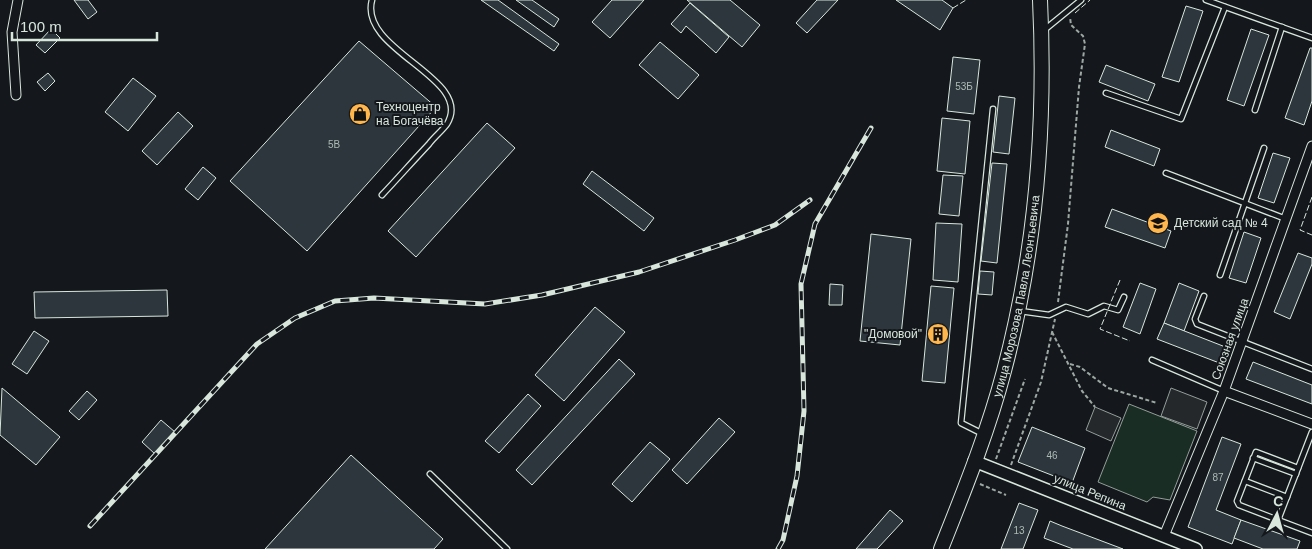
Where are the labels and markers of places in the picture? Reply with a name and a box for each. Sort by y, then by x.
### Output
place label: Техноцентр на Богачёва [376,100,444,128]
shop icon: Техноцентр на Богачёва [348,102,372,126]
school or university icon: Детский сад № 4 [1146,211,1170,235]
place label: Детский сад № 4 [1174,216,1268,230]
building icon: "Домовой" [926,322,950,346]
place label: "Домовой" [864,327,922,341]

